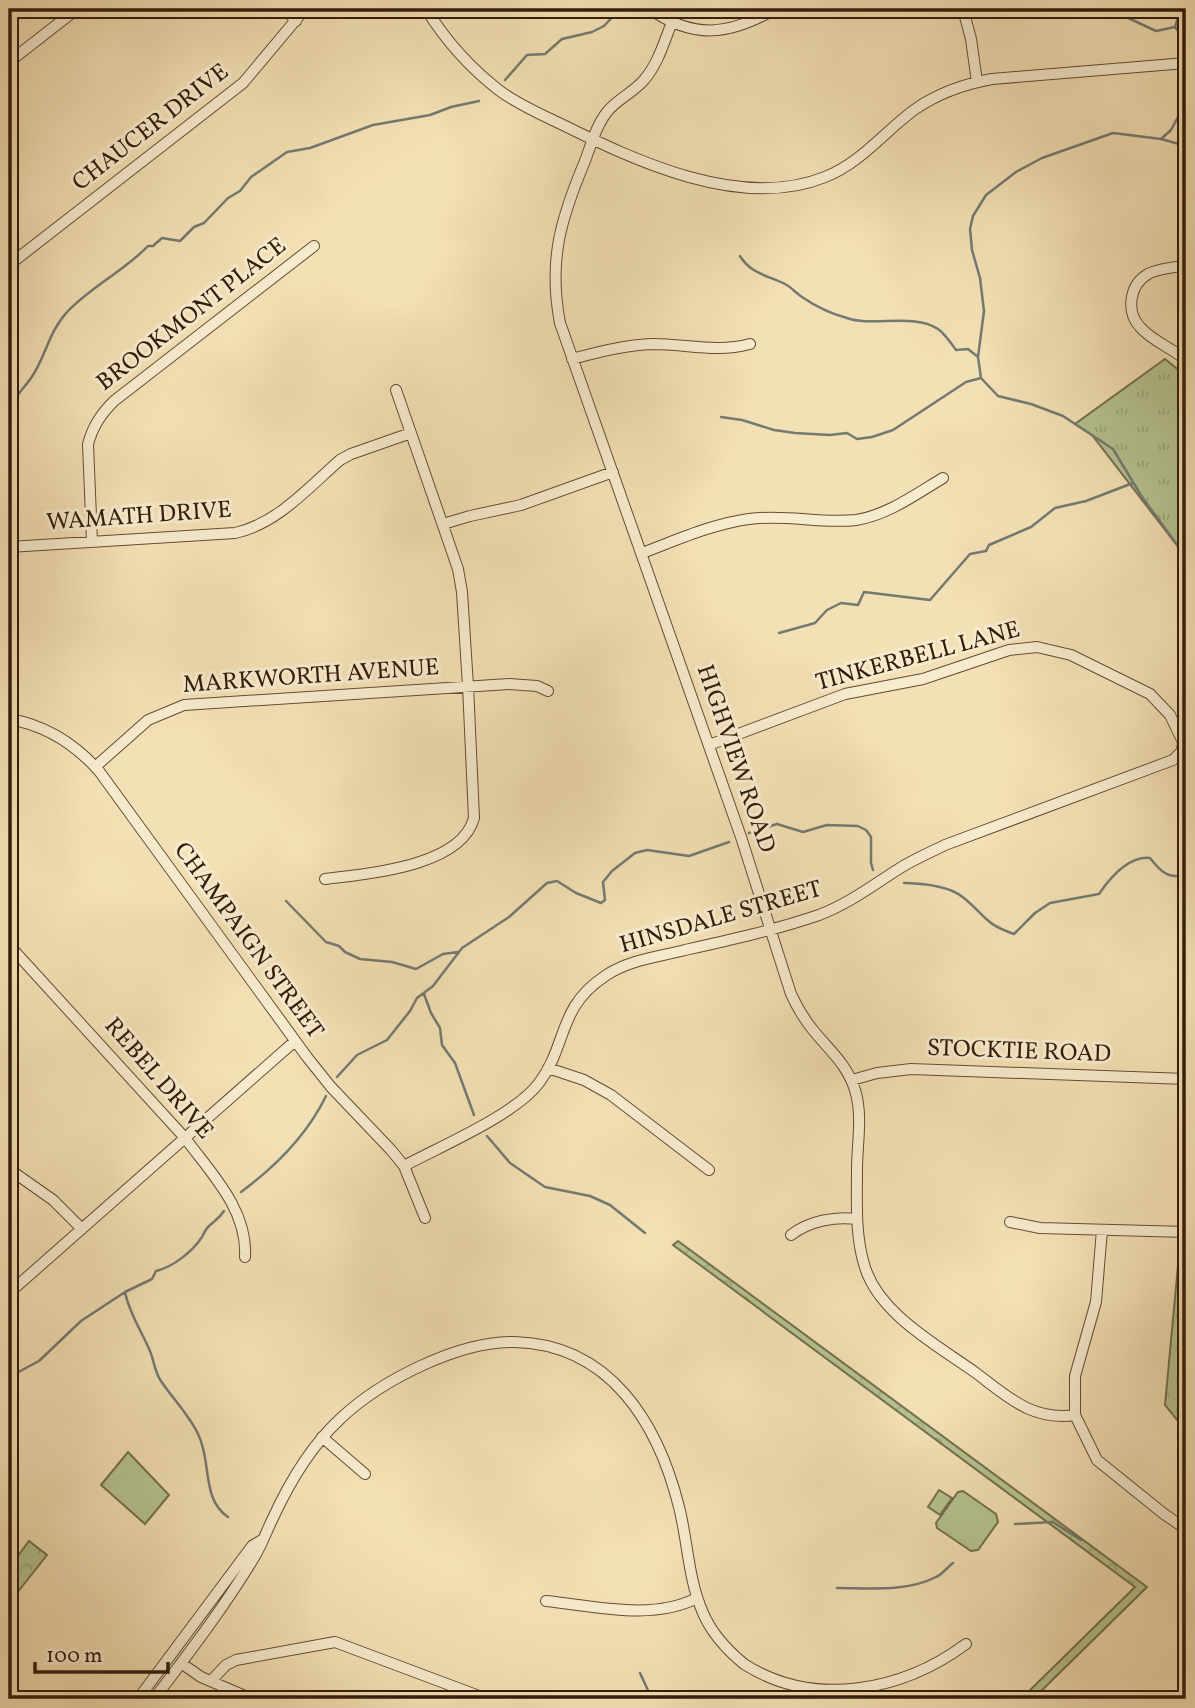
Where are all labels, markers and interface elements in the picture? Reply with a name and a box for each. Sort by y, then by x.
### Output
street label: CHAUCER DRIVE [65,56,237,200]
street label: BROOKMONT PLACE [90,230,294,400]
street label: WAMATH DRIVE [45,494,233,540]
street label: TINKERBELL LANE [812,613,1024,701]
street label: MARKWORTH AVENUE [182,651,440,703]
street label: HIGHVIEW ROAD [687,660,783,858]
street label: CHAMPAIGN STREET [165,836,331,1046]
street label: HINSDALE STREET [616,873,826,963]
street label: REBEL DRIVE [95,1011,221,1147]
street label: STOCKTIE ROAD [926,1032,1112,1072]
scale bar [35,1631,168,1675]
text: 100 m [46,1642,103,1671]

